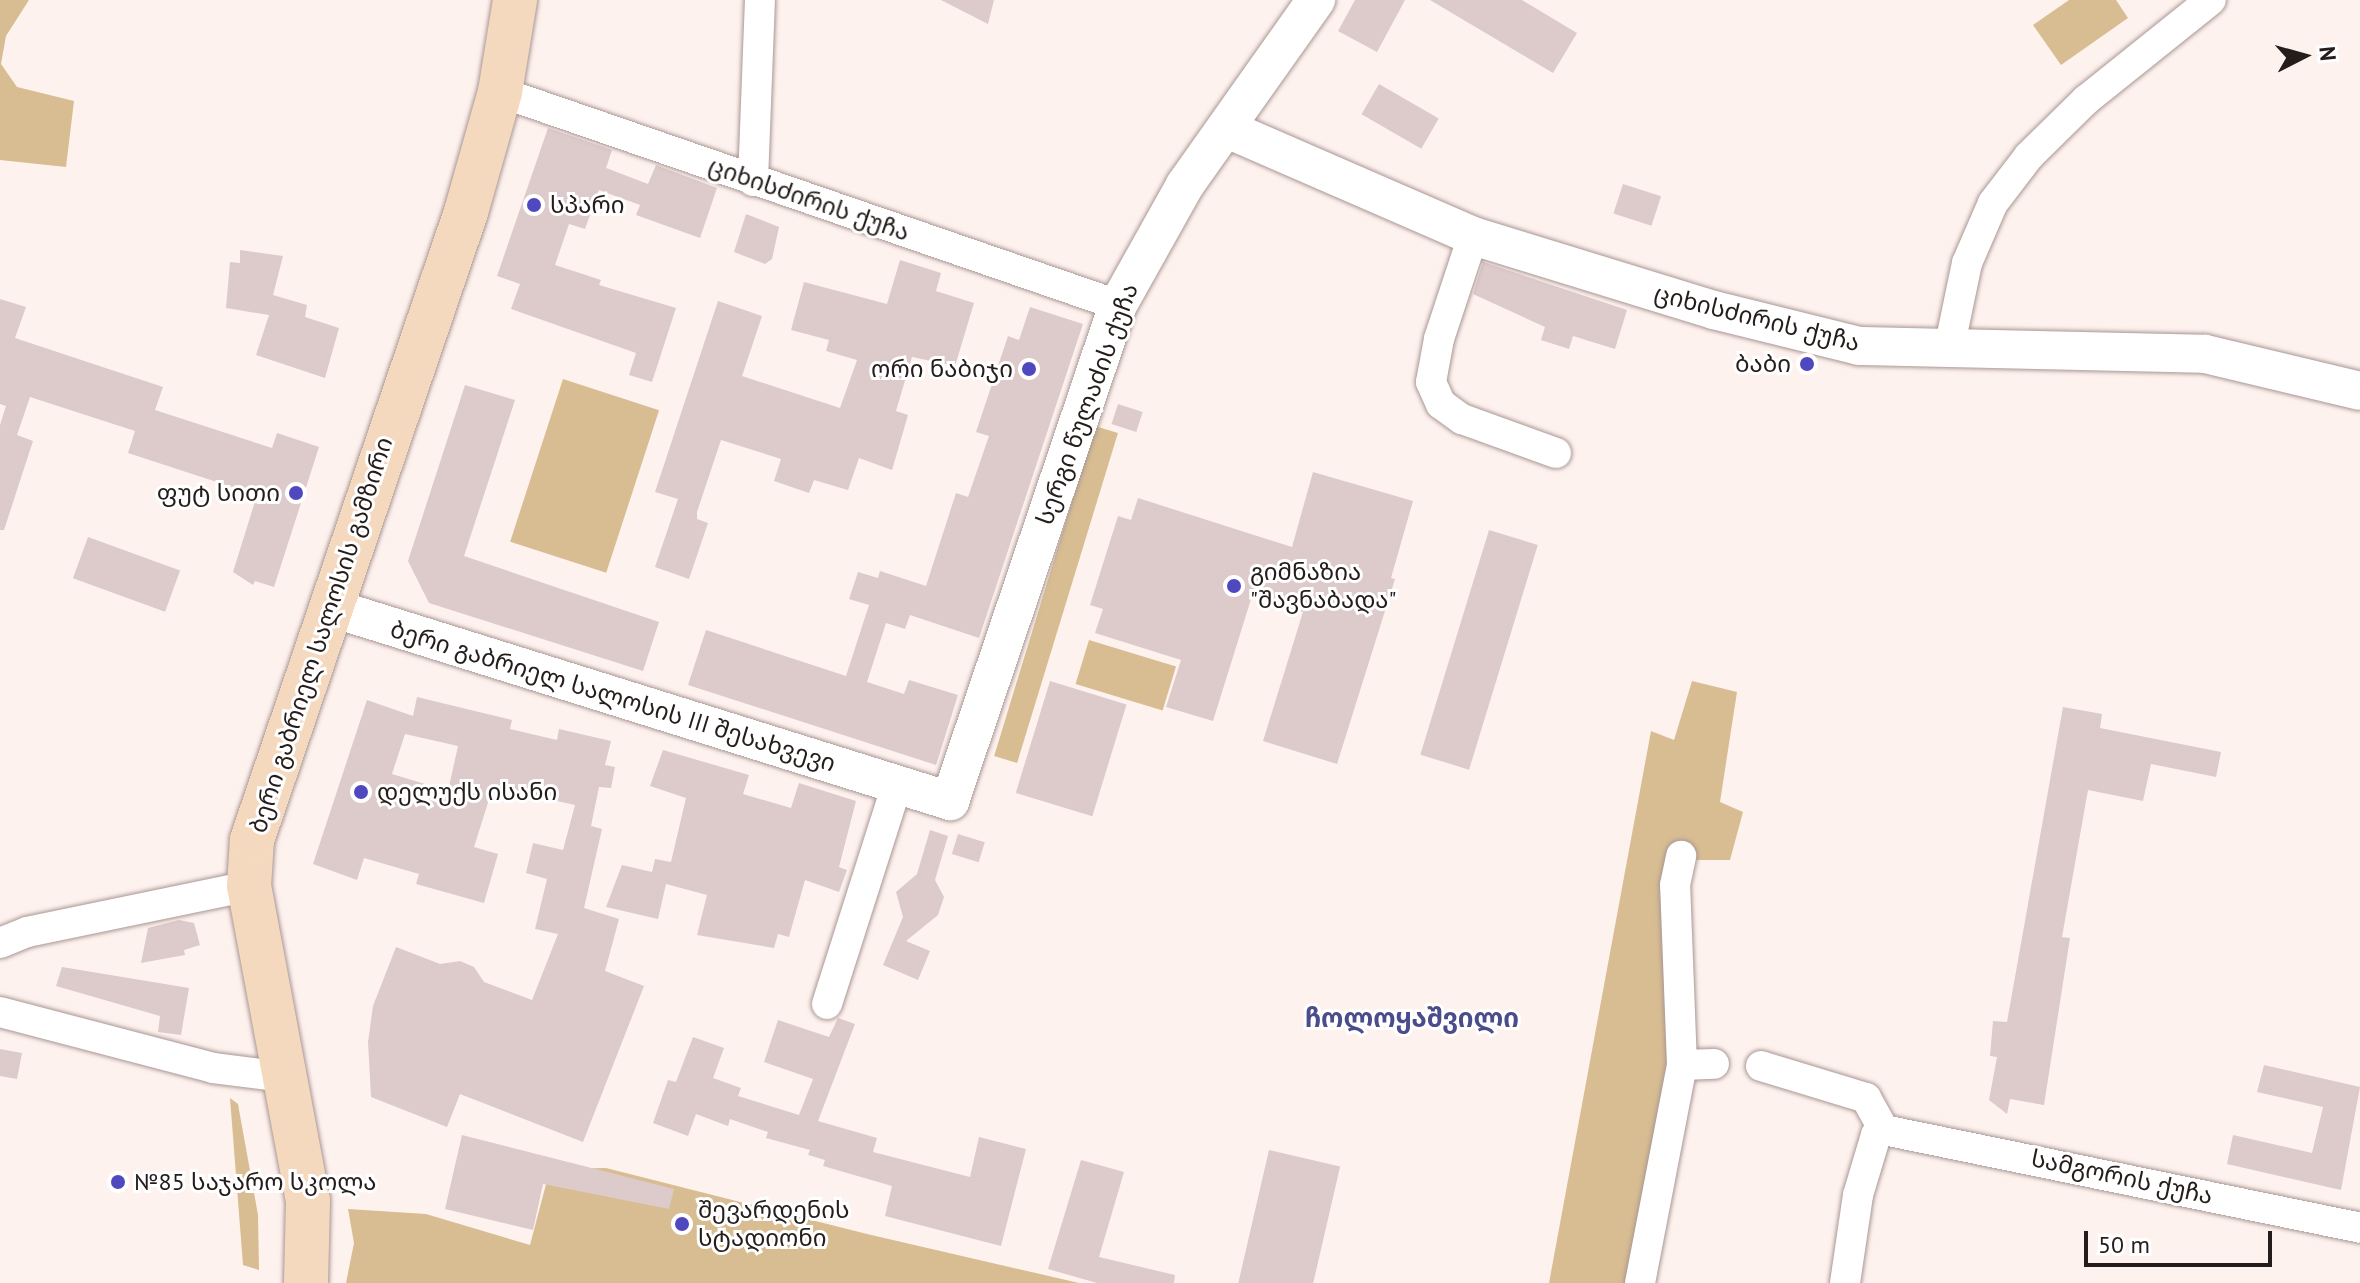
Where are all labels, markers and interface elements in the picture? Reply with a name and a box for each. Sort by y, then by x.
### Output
north arrow [2264,16,2344,96]
text: N [2313,45,2343,62]
street label: ციხისძირის ქუჩა [705,151,913,247]
place label: სპარი [550,191,625,219]
marker: სპარი [525,196,543,214]
street label: სერგი წულაძის ქუჩა [1030,279,1144,529]
street label: ციხისძირის ქუჩა [1651,279,1863,357]
place label: ბაბი [1735,350,1791,378]
place label: ორი ნაბიჯი [871,355,1013,383]
marker: ბაბი [1798,355,1816,373]
marker: ორი ნაბიჯი [1020,360,1038,378]
street label: ბერი გაბრიელ სალოსის გამზირი [243,434,399,836]
place label: ფუტ სითი [157,479,280,507]
marker: ფუტ სითი [287,484,305,502]
place label: გიმნაზია "შავნაბადა" [1250,558,1396,614]
marker: გიმნაზია "შავნაბადა" [1225,577,1243,595]
street label: ბერი გაბრიელ სალოსის III შესახვევი [387,614,839,778]
place label: დელუქს ისანი [377,778,557,806]
marker: დელუქს ისანი [352,783,370,801]
district label: ჩოლოყაშვილი [1305,1002,1519,1034]
street label: სამგორის ქუჩა [2029,1144,2215,1210]
place label: №85 საჯარო სკოლა [134,1168,377,1196]
marker: №85 საჯარო სკოლა [109,1173,127,1191]
place label: შევარდენის სტადიონი [698,1196,850,1252]
marker: შევარდენის სტადიონი [673,1215,691,1233]
scale bar [2088,1215,2276,1265]
text: 50 m [2098,1229,2150,1260]

